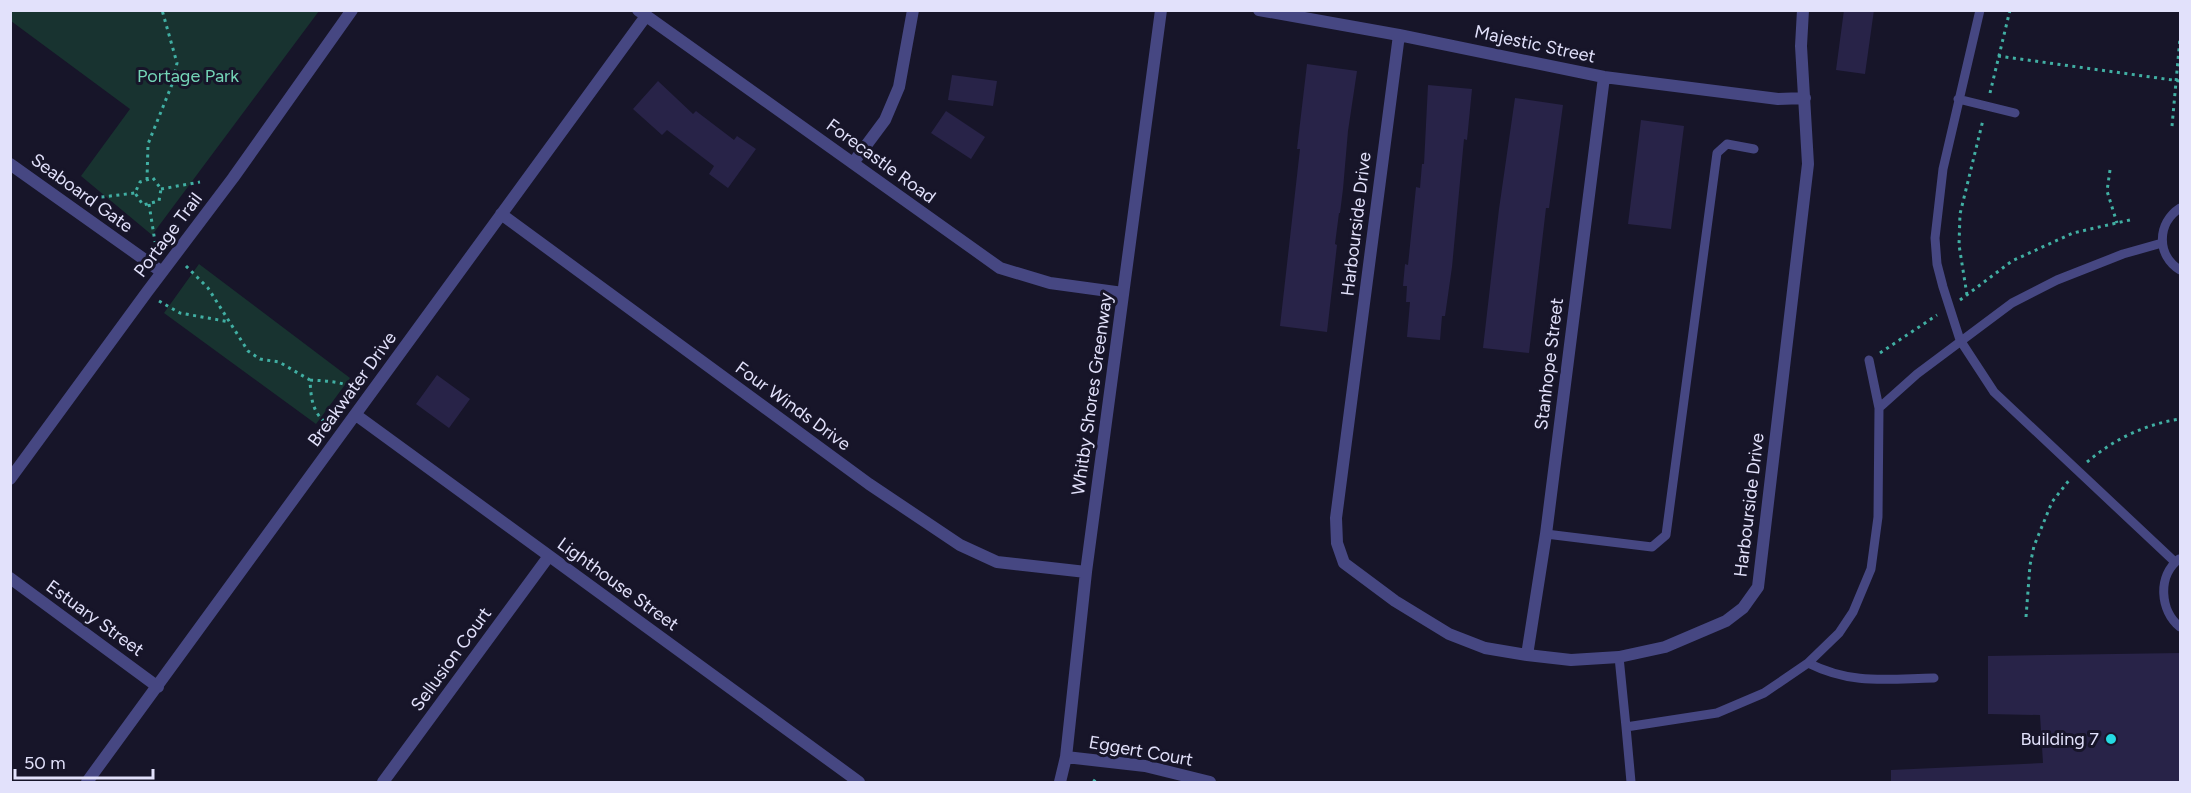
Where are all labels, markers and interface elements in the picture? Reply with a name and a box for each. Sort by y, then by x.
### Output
street label: Majestic Street [1473,20,1598,68]
park label: Portage Park [137,65,239,87]
street label: Forecastle Road [822,114,940,208]
street label: Seaboard Gate [27,149,137,237]
street label: Harbourside Drive [1336,151,1376,297]
street label: Portage Trail [129,188,207,282]
street label: Whitby Shores Greenway [1067,291,1117,497]
street label: Stanhope Street [1530,297,1568,431]
street label: Breakwater Drive [303,327,401,451]
street label: Four Winds Drive [731,357,855,455]
street label: Harbourside Drive [1729,432,1769,578]
street label: Lighthouse Street [553,533,683,635]
street label: Estuary Street [42,575,148,661]
street label: Sellusion Court [406,603,496,715]
place label: Building 7 [2020,728,2099,750]
street label: Eggert Court [1087,731,1195,771]
marker: Building 7 [2104,732,2118,746]
scale bar [15,742,153,780]
text: 50 m [24,752,66,774]

